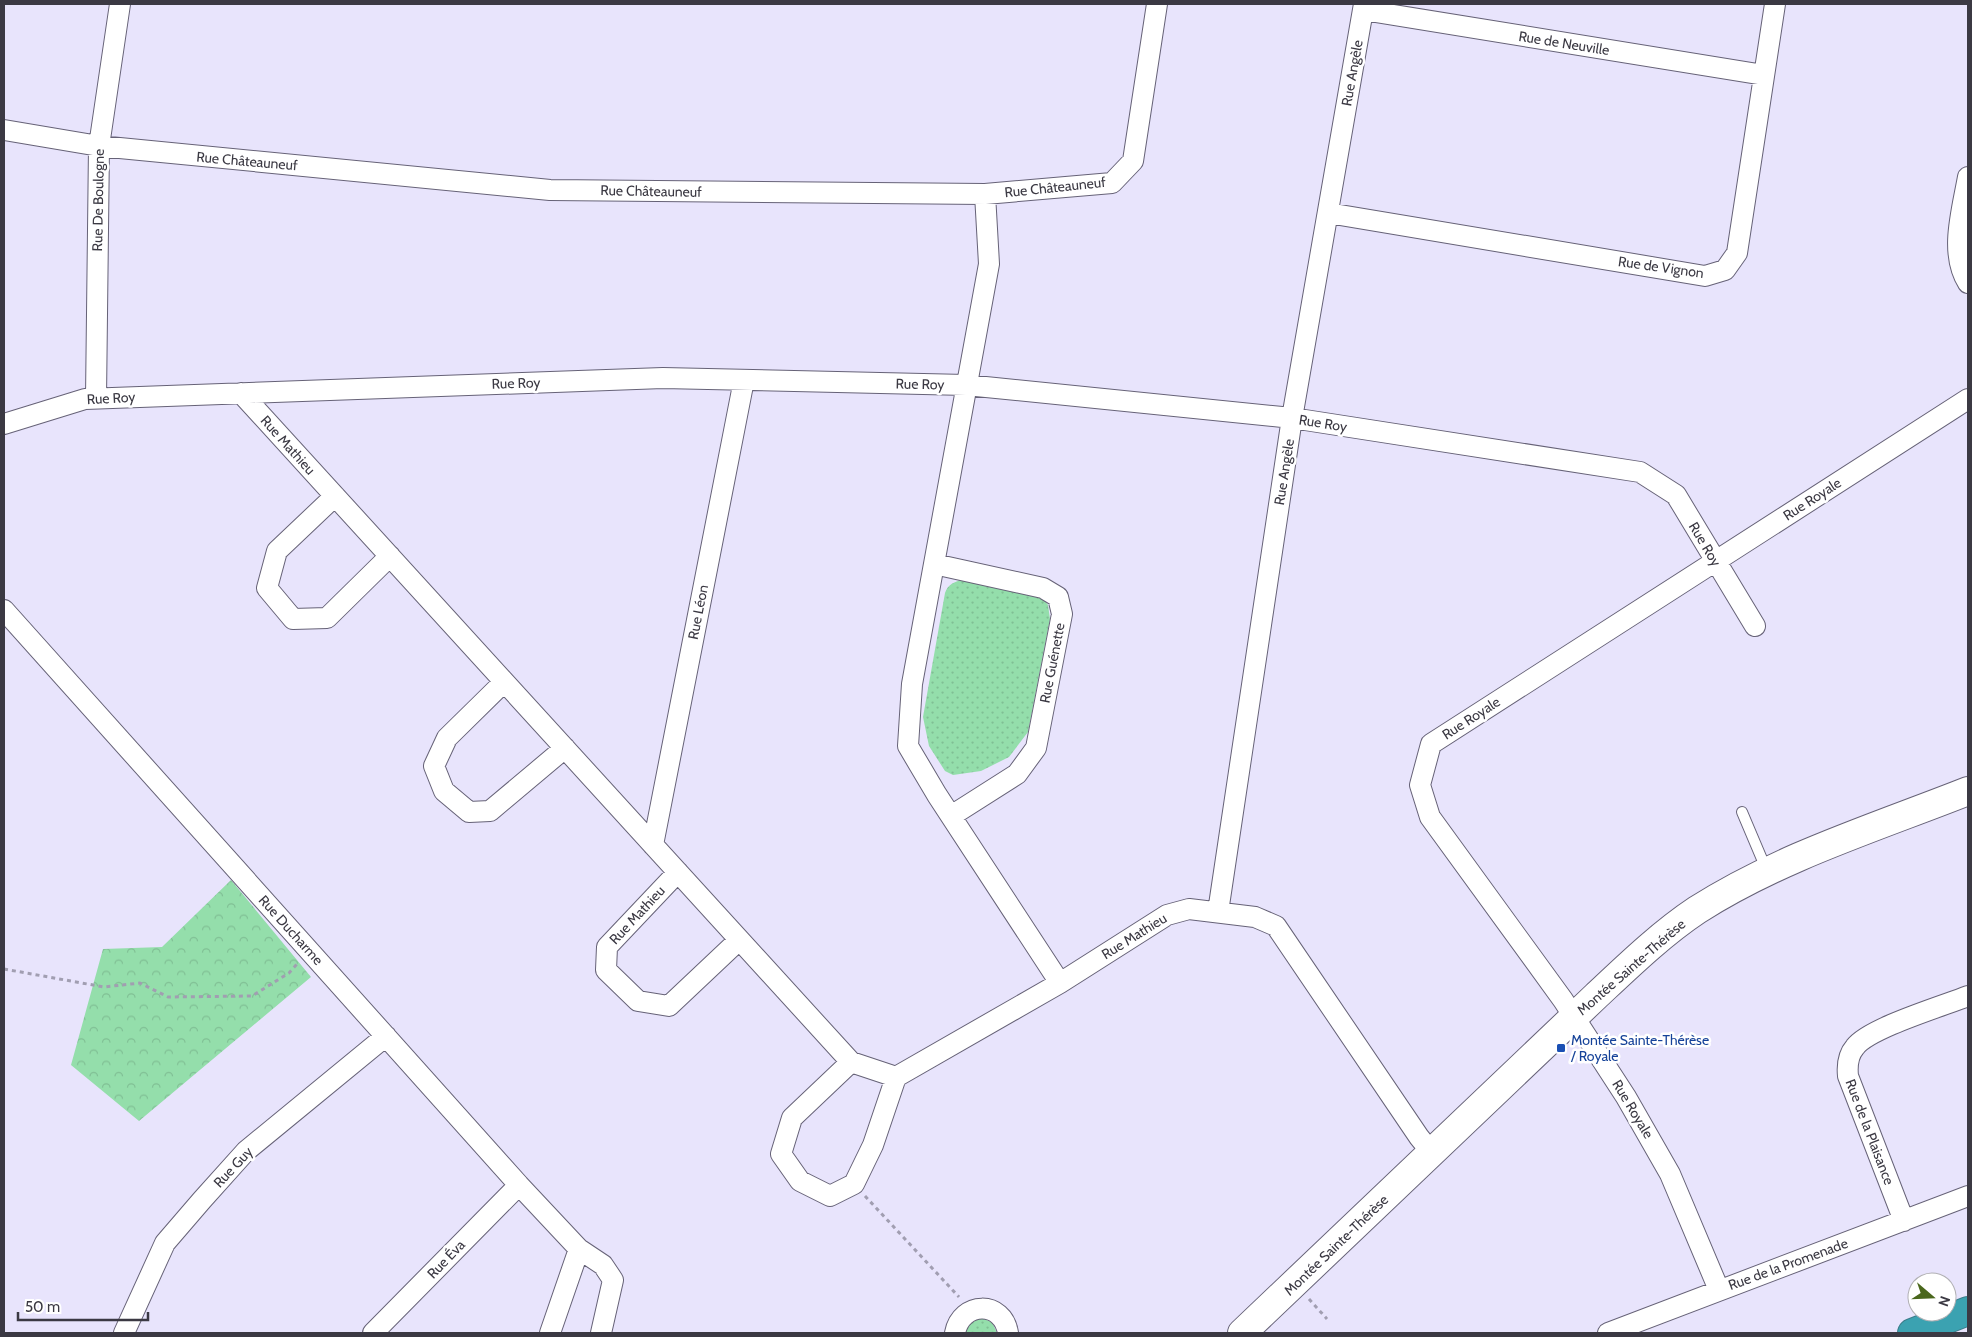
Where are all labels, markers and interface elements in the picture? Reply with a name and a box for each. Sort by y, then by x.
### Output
street label: Rue de Neuville [1517,27,1611,59]
street label: Rue Angèle [1337,38,1367,108]
street label: Rue Châteauneuf [196,148,299,174]
street label: Rue De Boulogne [88,149,108,251]
street label: Rue Châteauneuf [1004,173,1107,201]
street label: Rue Châteauneuf [600,181,702,201]
street label: Rue de Vignon [1617,252,1705,282]
street label: Rue Roy [491,373,541,393]
street label: Rue Roy [895,375,945,393]
street label: Rue Roy [86,388,136,408]
street label: Rue Roy [1298,410,1348,436]
street label: Rue Mathieu [257,412,319,478]
street label: Rue Angèle [1270,438,1298,506]
street label: Rue Royale [1780,474,1844,524]
street label: Rue Roy [1685,518,1725,570]
street label: Rue Léon [684,583,712,641]
street label: Rue Guénette [1035,621,1069,705]
street label: Rue Royale [1439,693,1503,743]
street label: Rue Mathieu [605,882,669,948]
street label: Rue Ducharme [255,891,327,969]
street label: Rue Mathieu [1098,909,1170,963]
street label: Montée Sainte-Thérèse [1573,915,1689,1019]
place label: Montée Sainte-Thérèse / Royale [1570,1031,1709,1065]
marker: Montée Sainte-Thérèse / Royale [1555,1042,1567,1054]
street label: Rue Royale [1608,1076,1658,1142]
street label: Rue de la Plaisance [1842,1077,1898,1187]
street label: Rue Guy [209,1143,257,1191]
street label: Montée Sainte-Thérèse [1280,1191,1392,1299]
street label: Rue de la Promenade [1726,1234,1850,1294]
street label: Rue Éva [423,1236,469,1282]
north arrow [1907,1272,1957,1322]
scale bar [18,1290,148,1322]
text: N [1934,1294,1954,1309]
text: 50 m [25,1298,60,1316]

